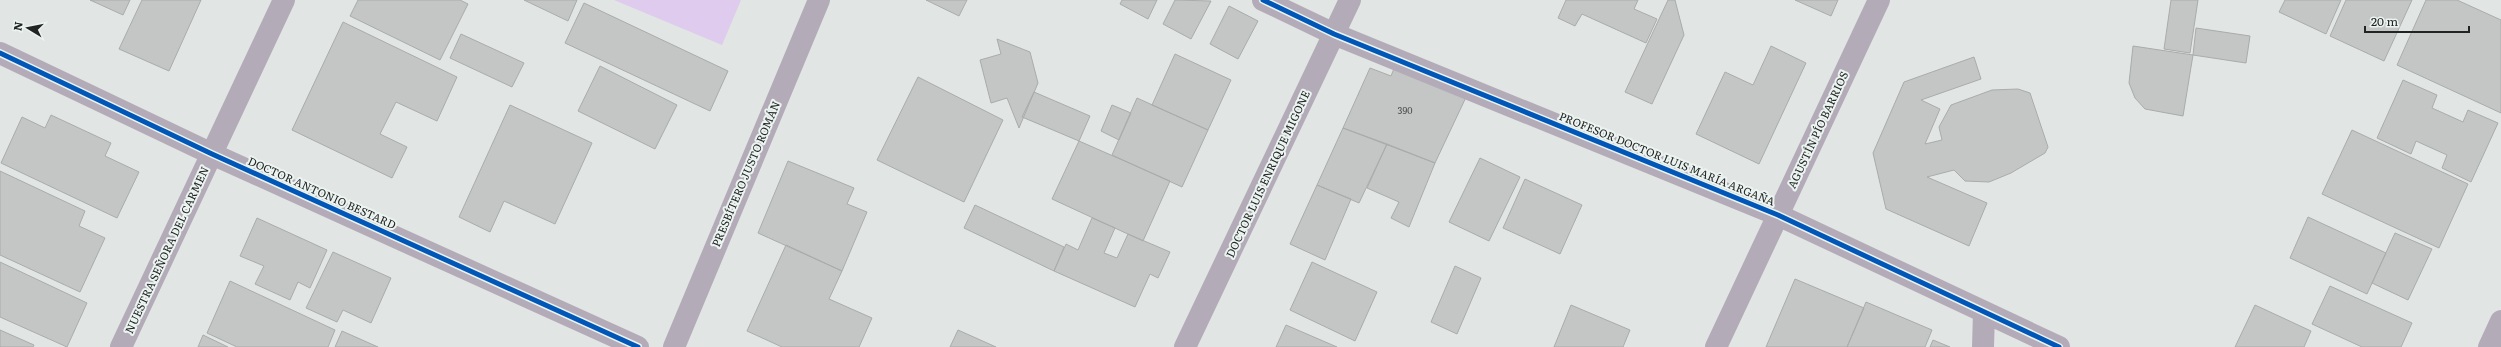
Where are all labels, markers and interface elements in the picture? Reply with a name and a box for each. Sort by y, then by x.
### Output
north arrow [8,8,48,48]
scale bar [2365,8,2469,34]
text: 20 m [2371,12,2398,30]
text: N [8,20,26,32]
street label: AGUSTÍN PÍO BARRIOS [1783,68,1851,191]
street label: DOCTOR LUIS ENRIQUE MIGONE [1221,87,1313,260]
street label: PRESBÍTERO JUSTO ROMÁN [707,98,783,249]
house number: 390 [1398,103,1412,117]
street label: PROFESOR DOCTOR LUIS MARÍA ARGAÑA [1557,107,1778,209]
street label: DOCTOR ANTONIO BESTARD [246,152,399,232]
street label: NUESTRA SEÑORA DEL CARMEN [120,163,212,336]

